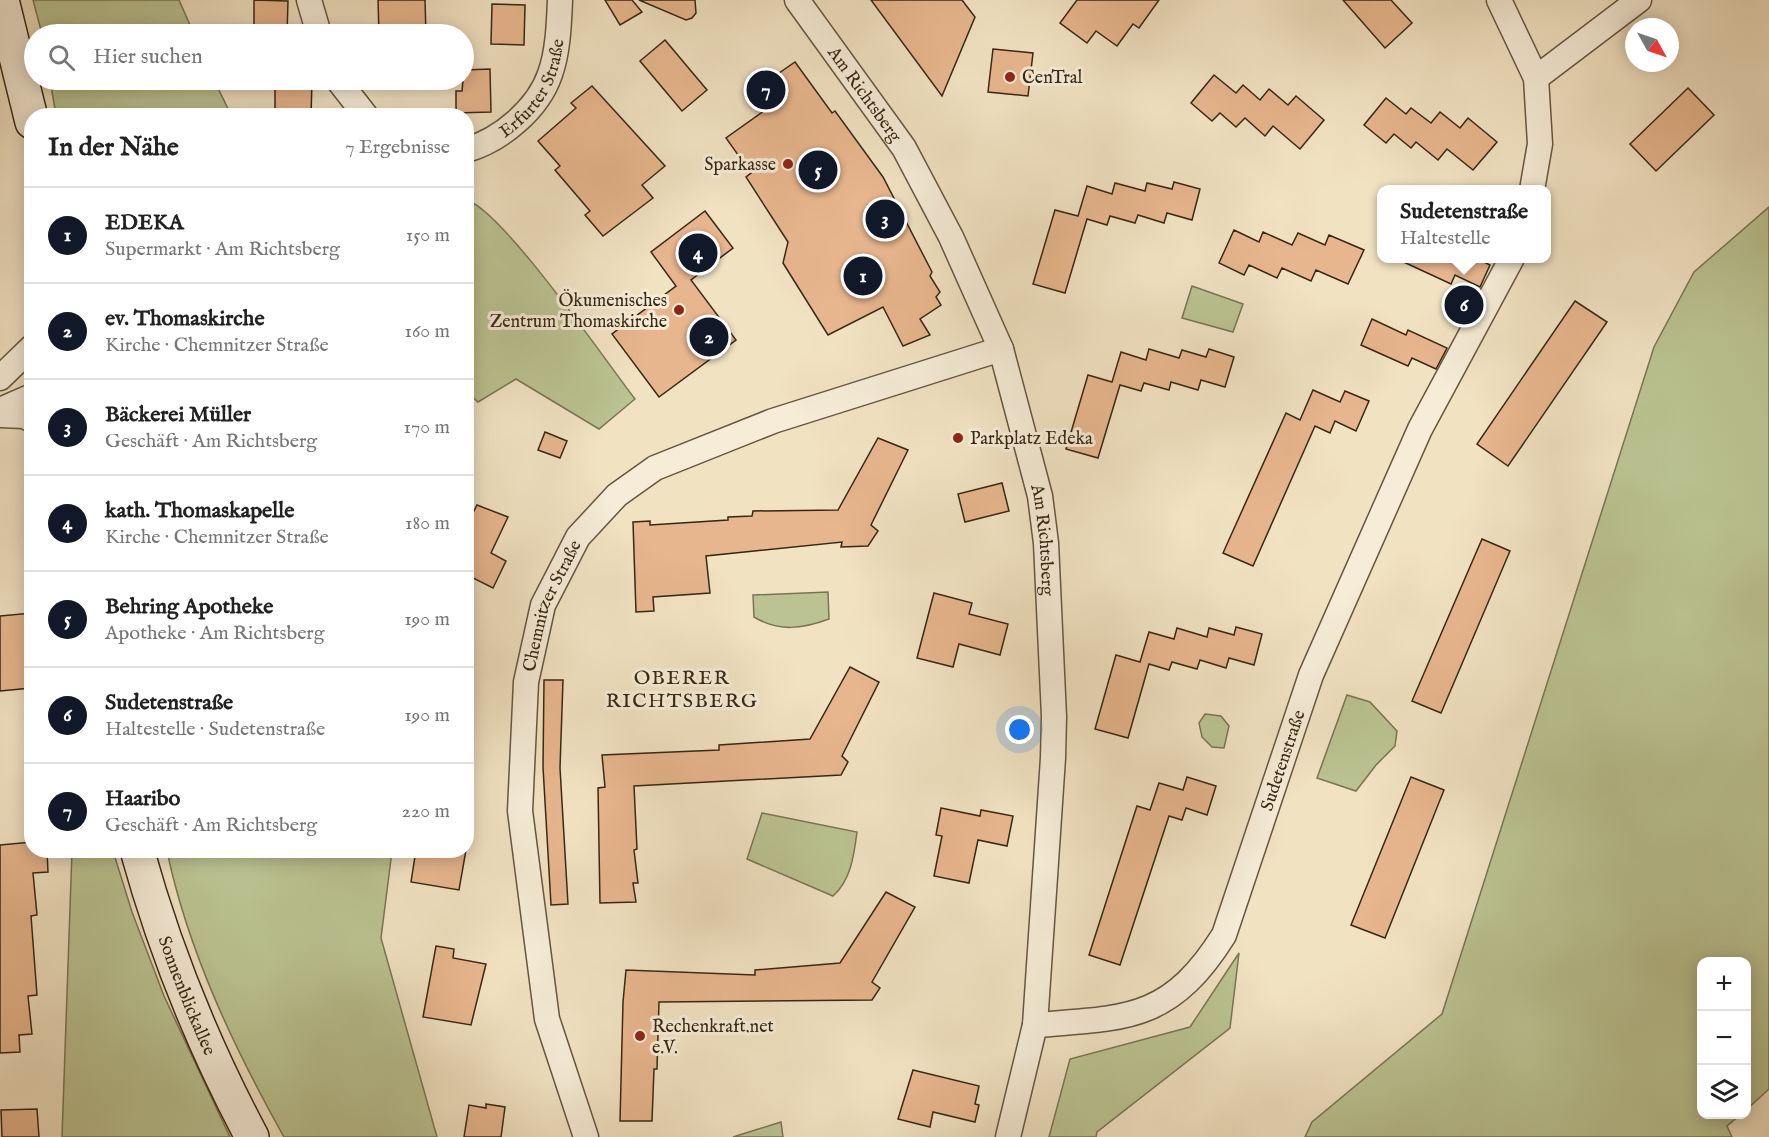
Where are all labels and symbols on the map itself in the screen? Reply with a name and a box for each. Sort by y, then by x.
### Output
north arrow [1625,18,1679,72]
street label: Erfurter Straße [495,38,570,144]
street label: Am Richtsberg [821,42,906,147]
place label: CenTral [1022,67,1083,90]
pin: 7 [746,68,786,112]
marker: CenTral [1003,70,1017,84]
pin: 5 [798,148,838,192]
place label: Sparkasse [704,154,776,177]
marker: Sparkasse [781,157,795,171]
pin: 3 [866,196,904,242]
pin: 4 [678,230,718,276]
pin: 1 [844,254,882,298]
pin: 6 [1444,282,1484,328]
place label: Ökumenisches Zentrum Thomaskirche [490,289,667,334]
marker: Ökumenisches Zentrum Thomaskirche [672,303,686,317]
pin: 2 [690,314,728,360]
place label: Parkplatz Edeka [970,428,1093,451]
marker: Parkplatz Edeka [951,431,965,445]
street label: Am Richtsberg [1024,481,1058,597]
street label: Chemnitzer Straße [519,537,587,674]
district label: OBERER RICHTSBERG [606,666,758,714]
street label: Sudetenstraße [1256,707,1311,814]
your location [1005,715,1034,744]
street label: Sonnenblickallee [152,933,220,1059]
place label: Rechenkraft.net e.V. [652,1016,774,1060]
marker: Rechenkraft.net e.V. [633,1029,647,1043]

